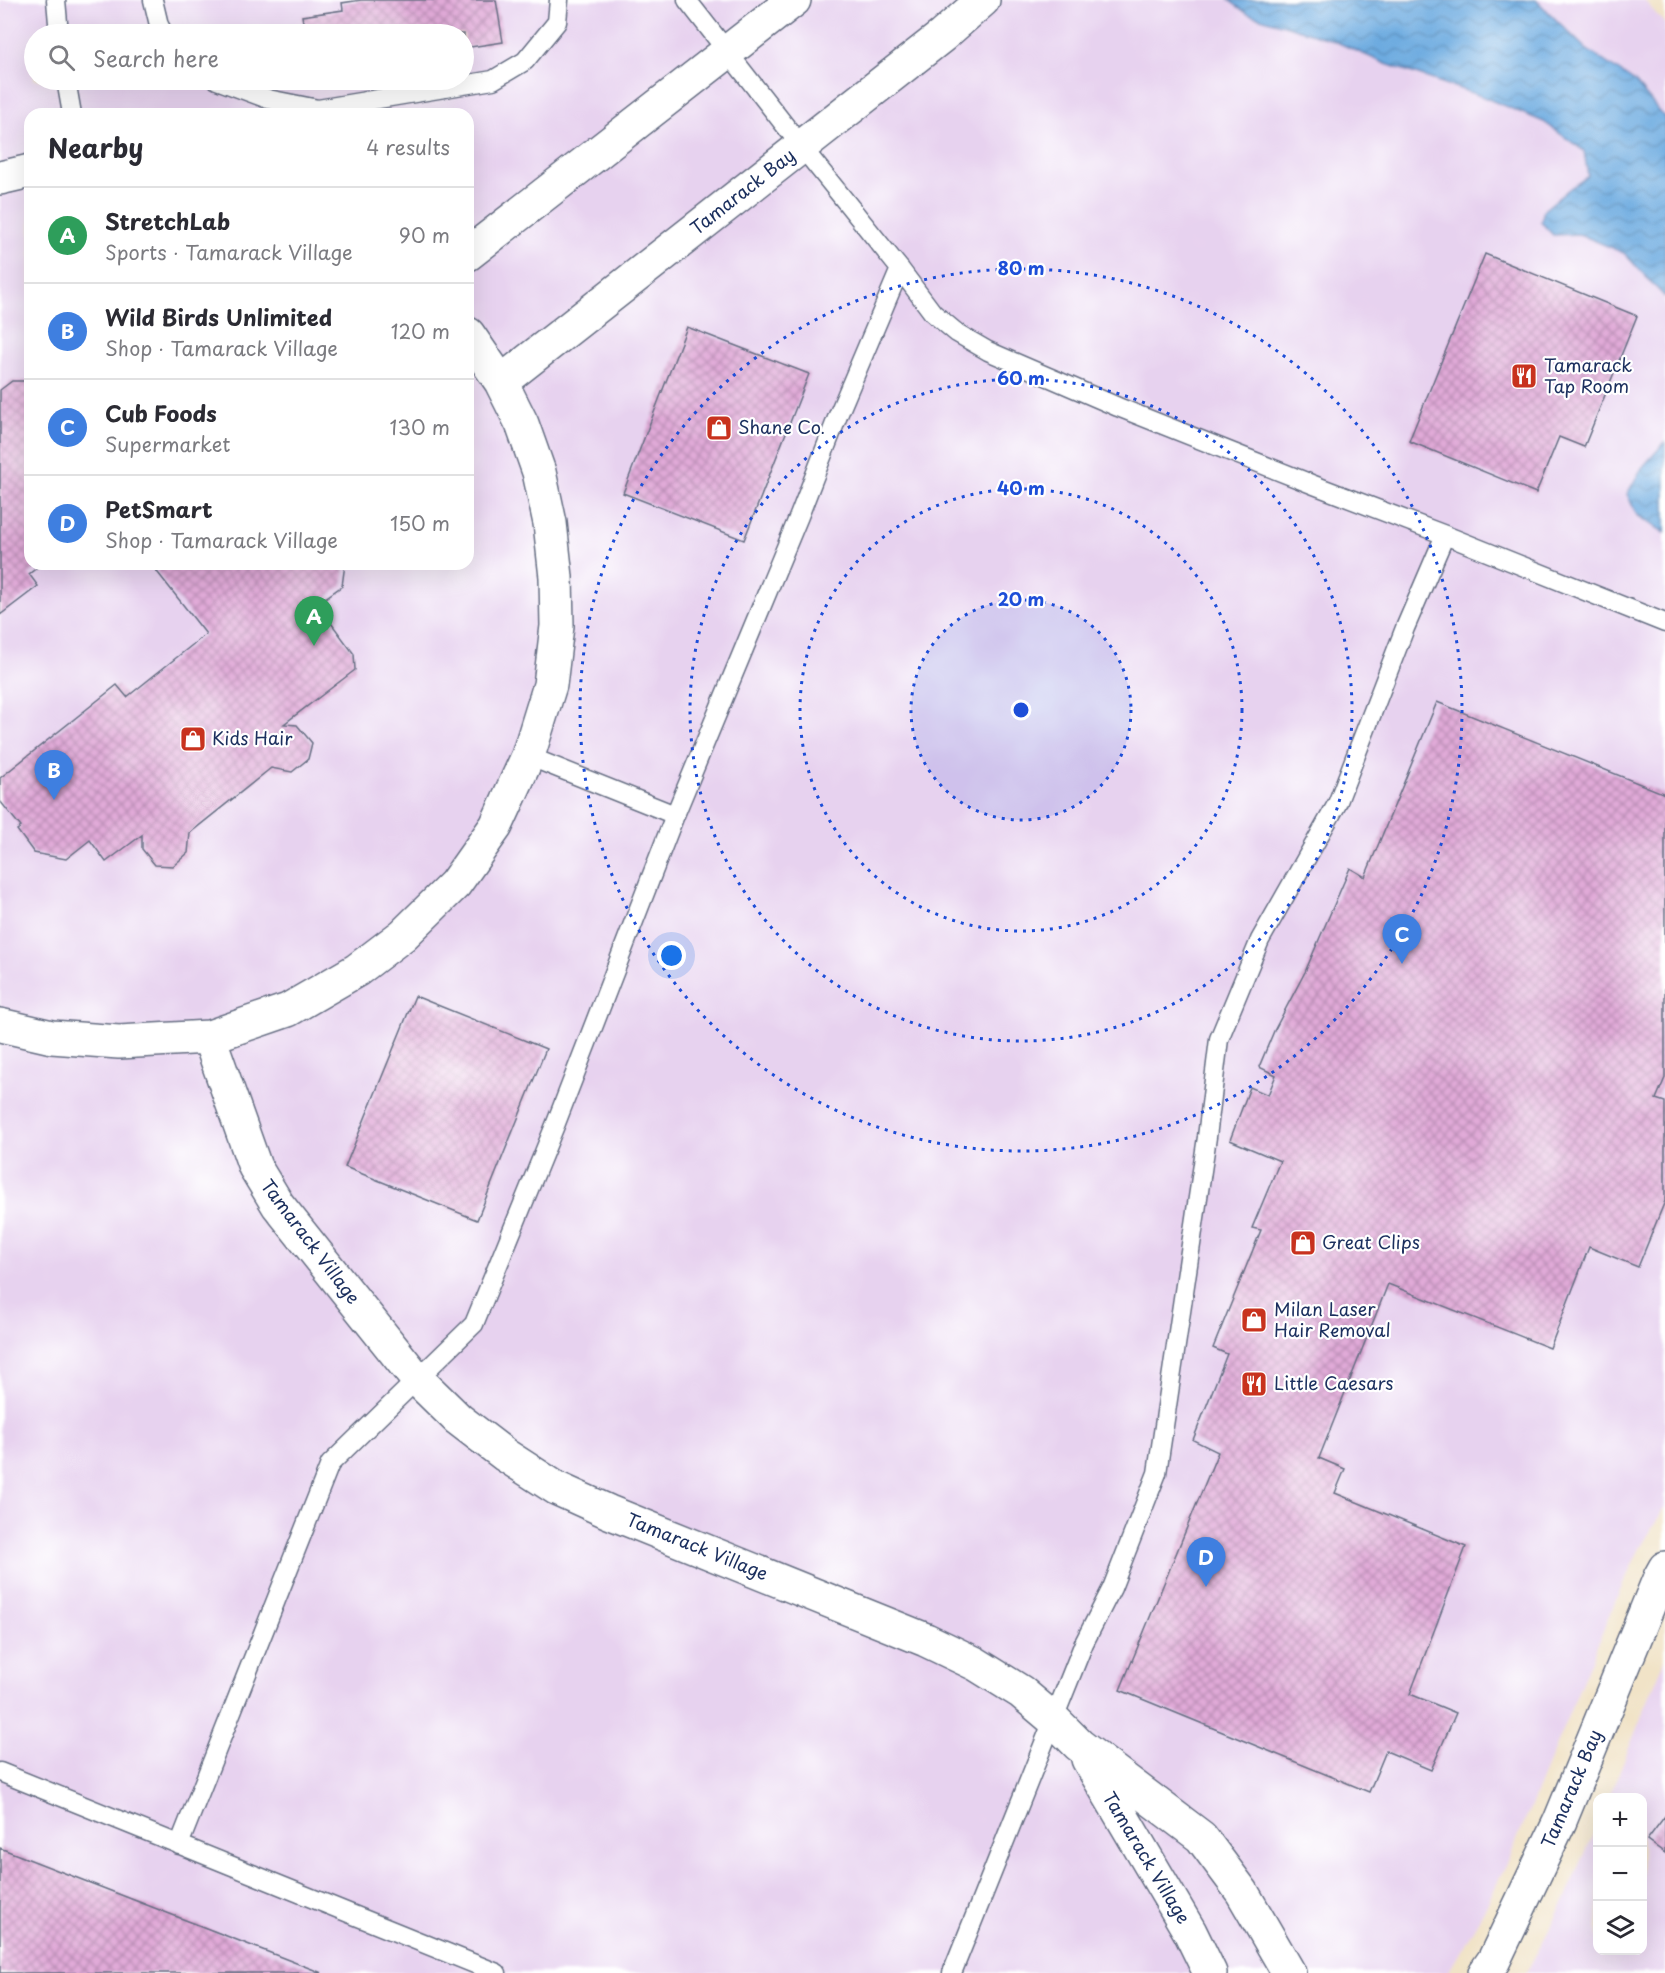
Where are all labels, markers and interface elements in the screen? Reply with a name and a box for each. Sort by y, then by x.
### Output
search box [24,24,474,90]
icon: search [45,41,78,74]
text: Search here [93,41,219,74]
text: Nearby [48,128,143,167]
text: 4 results [366,132,450,162]
street label: Tamarack Bay [684,141,800,240]
text: StretchLab [105,204,230,237]
text: A [60,220,75,250]
text: 90 m [399,220,450,250]
text: Sports · Tamarack Village [105,237,353,267]
text: 80 m [997,254,1045,281]
text: Wild Birds Unlimited [105,300,332,333]
text: B [61,316,74,346]
text: 120 m [391,316,450,346]
text: Shop · Tamarack Village [105,333,338,363]
place label: Tamarack Tap Room [1544,351,1632,399]
restaurant icon: Tamarack Tap Room [1509,361,1539,391]
text: 60 m [997,364,1045,391]
text: Cub Foods [105,396,217,429]
text: C [60,412,75,442]
text: 130 m [390,412,450,442]
shop icon: Shane Co. [704,413,734,443]
place label: Shane Co. [738,413,825,440]
text: Supermarket [105,429,231,459]
text: 40 m [997,474,1045,501]
text: PetSmart [105,492,212,525]
text: D [60,508,75,538]
text: 150 m [390,508,450,538]
text: Shop · Tamarack Village [105,525,338,555]
text: 20 m [998,585,1044,612]
pin: A [294,596,334,646]
centre of rings [1011,700,1031,720]
shop icon: Kids Hair [178,724,208,754]
place label: Kids Hair [212,724,293,751]
pin: B [34,750,74,800]
pin: C [1382,914,1422,964]
your location [657,941,686,970]
street label: Tamarack Village [255,1173,367,1309]
shop icon: Great Clips [1288,1228,1318,1258]
place label: Great Clips [1322,1228,1420,1255]
place label: Milan Laser Hair Removal [1274,1295,1391,1343]
shop icon: Milan Laser Hair Removal [1239,1305,1269,1335]
restaurant icon: Little Caesars [1239,1369,1269,1399]
place label: Little Caesars [1274,1369,1394,1396]
street label: Tamarack Village [623,1505,772,1586]
pin: D [1186,1538,1226,1587]
street label: Tamarack Bay [1533,1725,1608,1852]
street label: Tamarack Village [1097,1786,1198,1929]
map controls [1593,1793,1647,1955]
button: + [1593,1793,1647,1847]
button: − [1593,1847,1647,1901]
button: layers [1593,1901,1647,1955]

